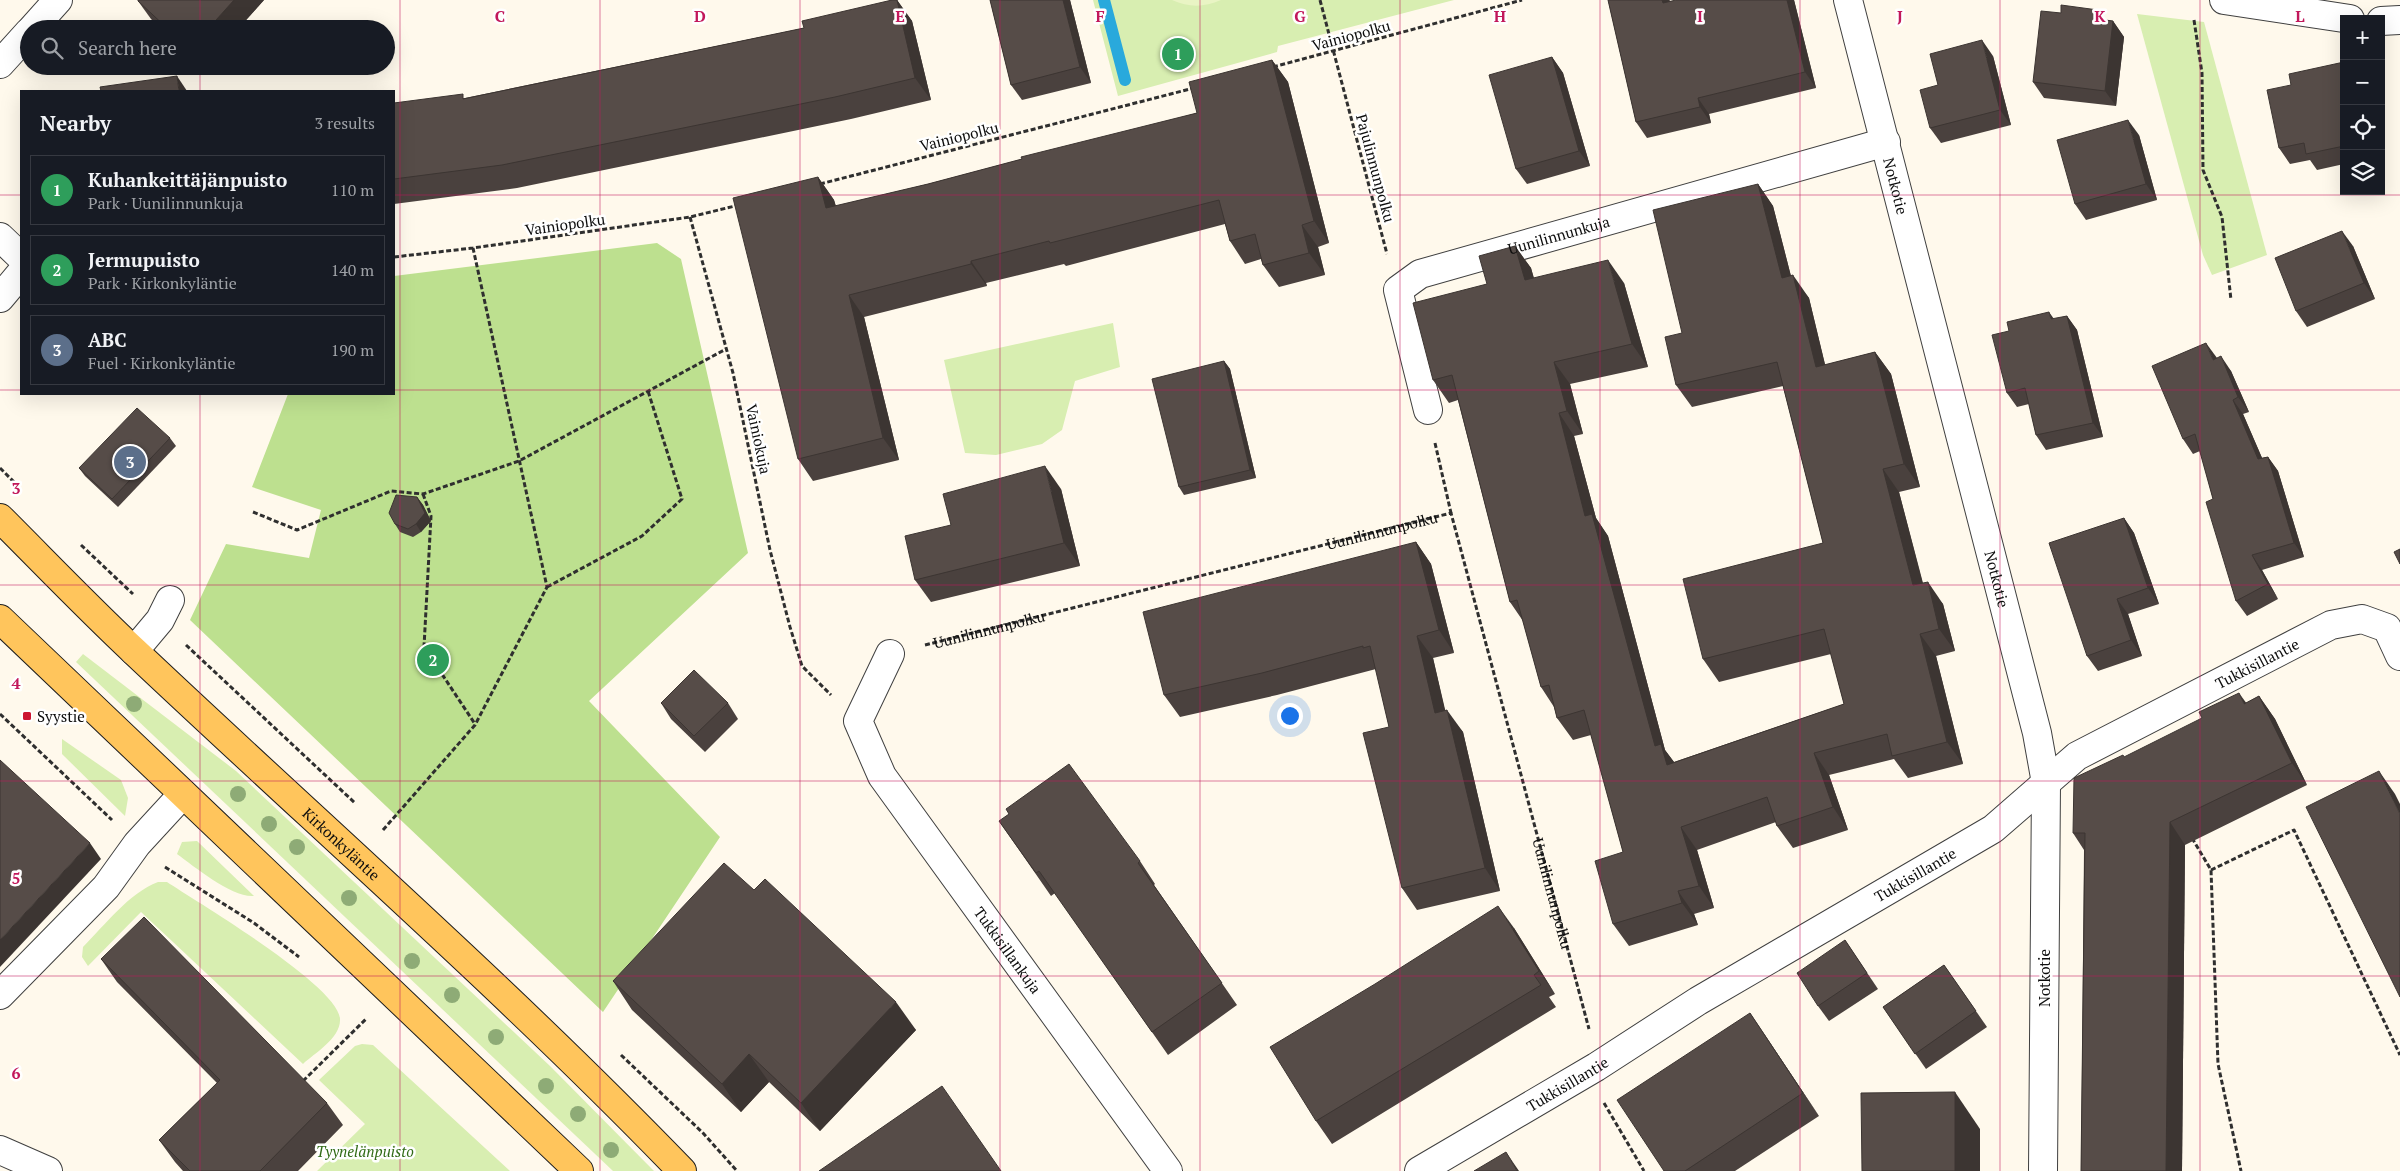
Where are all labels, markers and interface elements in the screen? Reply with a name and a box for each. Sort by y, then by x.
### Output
text: C [495,5,505,27]
text: D [694,5,706,27]
text: E [895,5,905,27]
text: F [1095,5,1105,27]
text: G [1294,5,1306,27]
text: H [1494,5,1506,27]
text: I [1697,5,1703,27]
text: J [1897,5,1903,27]
text: K [2094,5,2106,27]
text: L [2295,5,2305,27]
street label: Vainiopolku [1310,15,1393,55]
map controls [2340,15,2385,195]
button: + [2340,15,2385,60]
search box [20,20,395,75]
icon: search [38,34,66,62]
text: Search here [78,35,177,60]
pin: 1 [1162,35,1194,73]
button: − [2340,60,2385,105]
button: locate [2340,105,2385,150]
text: Nearby [40,109,111,137]
text: 3 results [315,112,375,134]
street label: Pajulinnunpolku [1352,112,1400,225]
street label: Vainiopolku [918,116,1001,155]
button: layers [2340,150,2385,195]
street label: Notkotie [1879,155,1913,217]
text: Kuhankeittäjänpuisto [88,167,287,192]
text: 1 [52,179,62,201]
text: 110 m [331,179,374,201]
text: Park · Uunilinnunkuja [88,192,243,214]
street label: Vainiopolku [524,208,607,240]
street label: Uunilinnunkuja [1505,211,1612,259]
text: Jermupuisto [88,247,200,272]
text: 2 [52,259,62,281]
text: 140 m [331,259,374,281]
text: Park · Kirkonkyläntie [88,272,237,294]
text: ABC [88,327,127,352]
text: 3 [52,339,62,361]
text: 190 m [331,339,374,361]
text: Fuel · Kirkonkyläntie [88,352,236,374]
street label: Vainiokuja [742,402,776,476]
pin: 3 [114,443,146,481]
text: 3 [11,477,21,499]
street label: Uunilinnunpolku [1324,507,1440,554]
street label: Notkotie [1980,548,2014,610]
street label: Uunilinnunpolku [931,605,1047,653]
street label: Tukkisillantie [2212,633,2302,693]
pin: 2 [417,641,449,679]
text: 4 [11,672,21,694]
your location [1277,703,1303,729]
place label: Syystie [37,706,85,726]
marker: Syystie [21,710,33,722]
street label: Kirkonkyläntie [298,803,385,885]
street label: Uunilinnunpolku [1528,836,1577,951]
street label: Tukkisillantie [1870,843,1960,906]
text: 5 [11,867,21,889]
street label: Tukkisillankuja [970,903,1046,998]
street label: Notkotie [2034,949,2054,1007]
street label: Tukkisillantie [1523,1052,1612,1116]
text: 6 [11,1062,21,1084]
park label: Tyynelänpuisto [316,1141,414,1161]

